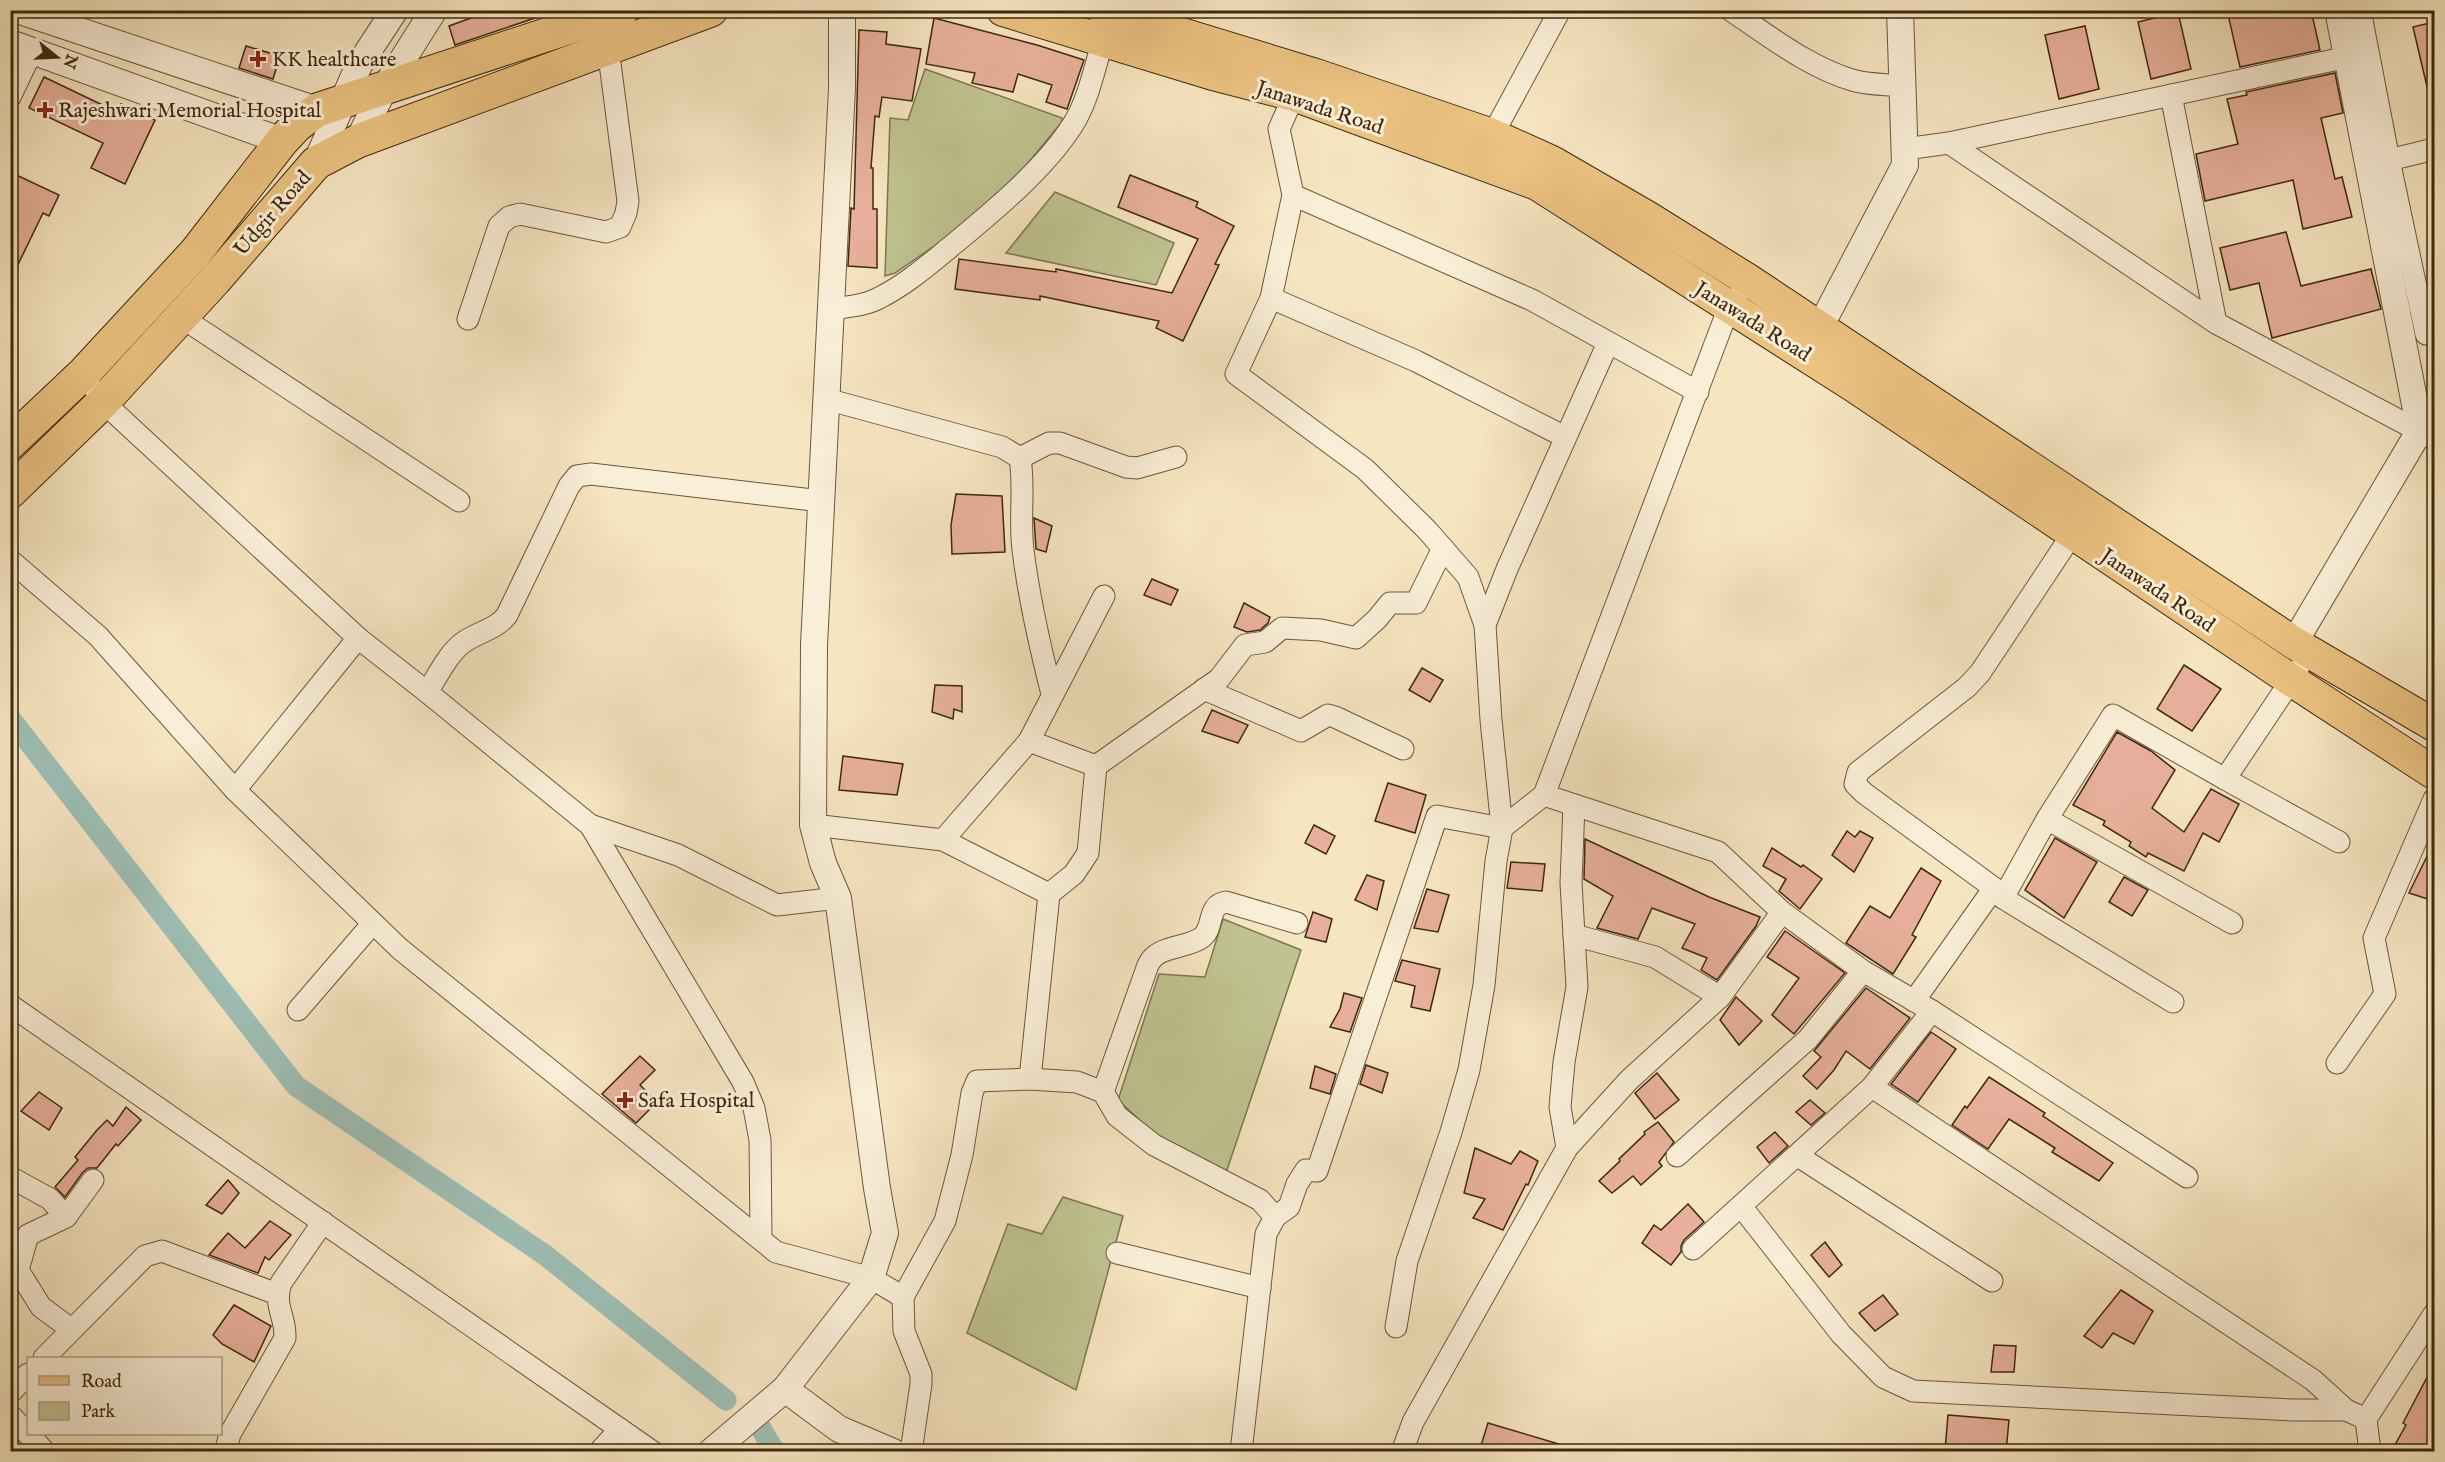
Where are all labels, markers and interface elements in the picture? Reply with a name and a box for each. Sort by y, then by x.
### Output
north arrow [27,27,87,87]
place label: KK healthcare [272,47,397,74]
text: N [58,50,81,71]
marker: KK healthcare [249,50,267,68]
street label: Janawada Road [1251,75,1387,142]
place label: Rajeshwari Memorial Hospital [58,98,321,125]
marker: Rajeshwari Memorial Hospital [36,101,54,119]
street label: Udgir Road [228,165,318,263]
street label: Janawada Road [1687,275,1816,369]
street label: Janawada Road [2093,542,2220,640]
place label: Safa Hospital [638,1088,755,1115]
marker: Safa Hospital [616,1091,634,1109]
legend [27,1357,222,1435]
text: Road [81,1371,122,1394]
text: Park [81,1401,116,1424]

